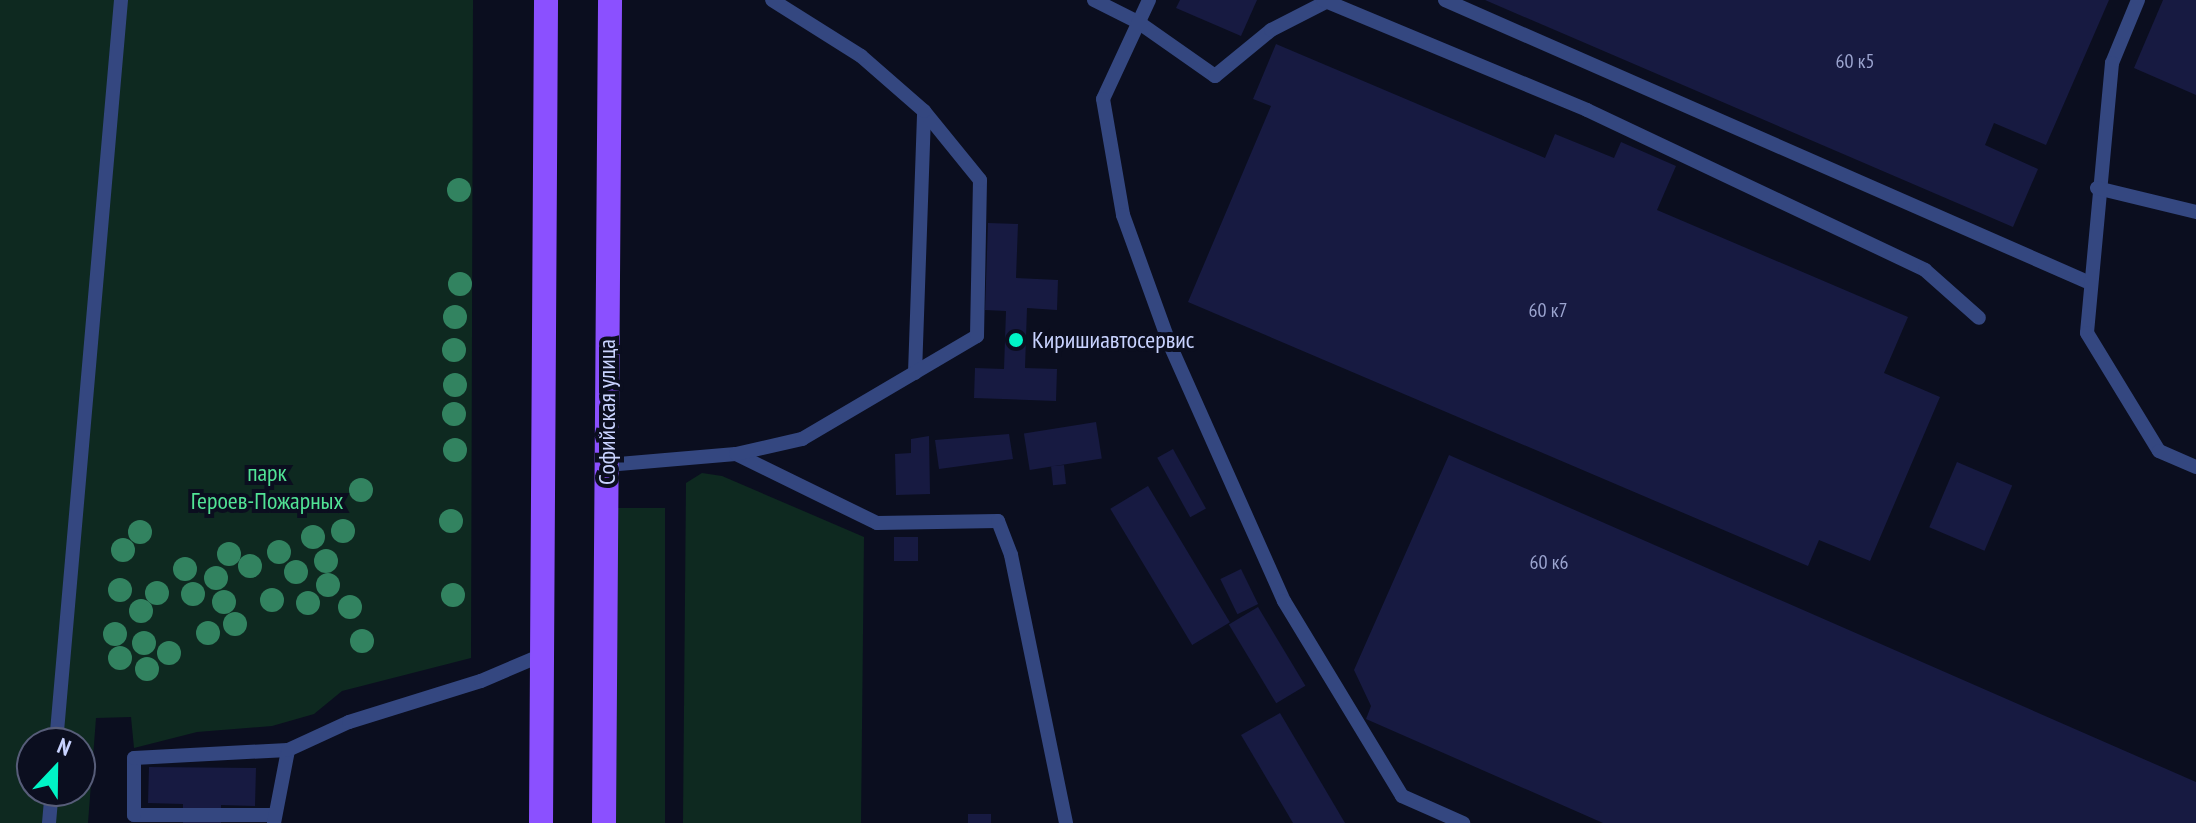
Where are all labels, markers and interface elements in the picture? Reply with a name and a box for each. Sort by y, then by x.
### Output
house number: 60 к5 [1836,49,1874,73]
house number: 60 к7 [1529,298,1567,322]
place label: Киришиавтосервис [1032,326,1194,354]
marker: Киришиавтосервис [1007,331,1025,349]
street label: Софийская улица [593,339,621,485]
park label: парк Героев-Пожарных [191,459,343,515]
house number: 60 к6 [1530,550,1568,574]
north arrow [16,727,96,807]
text: N [53,731,75,762]

